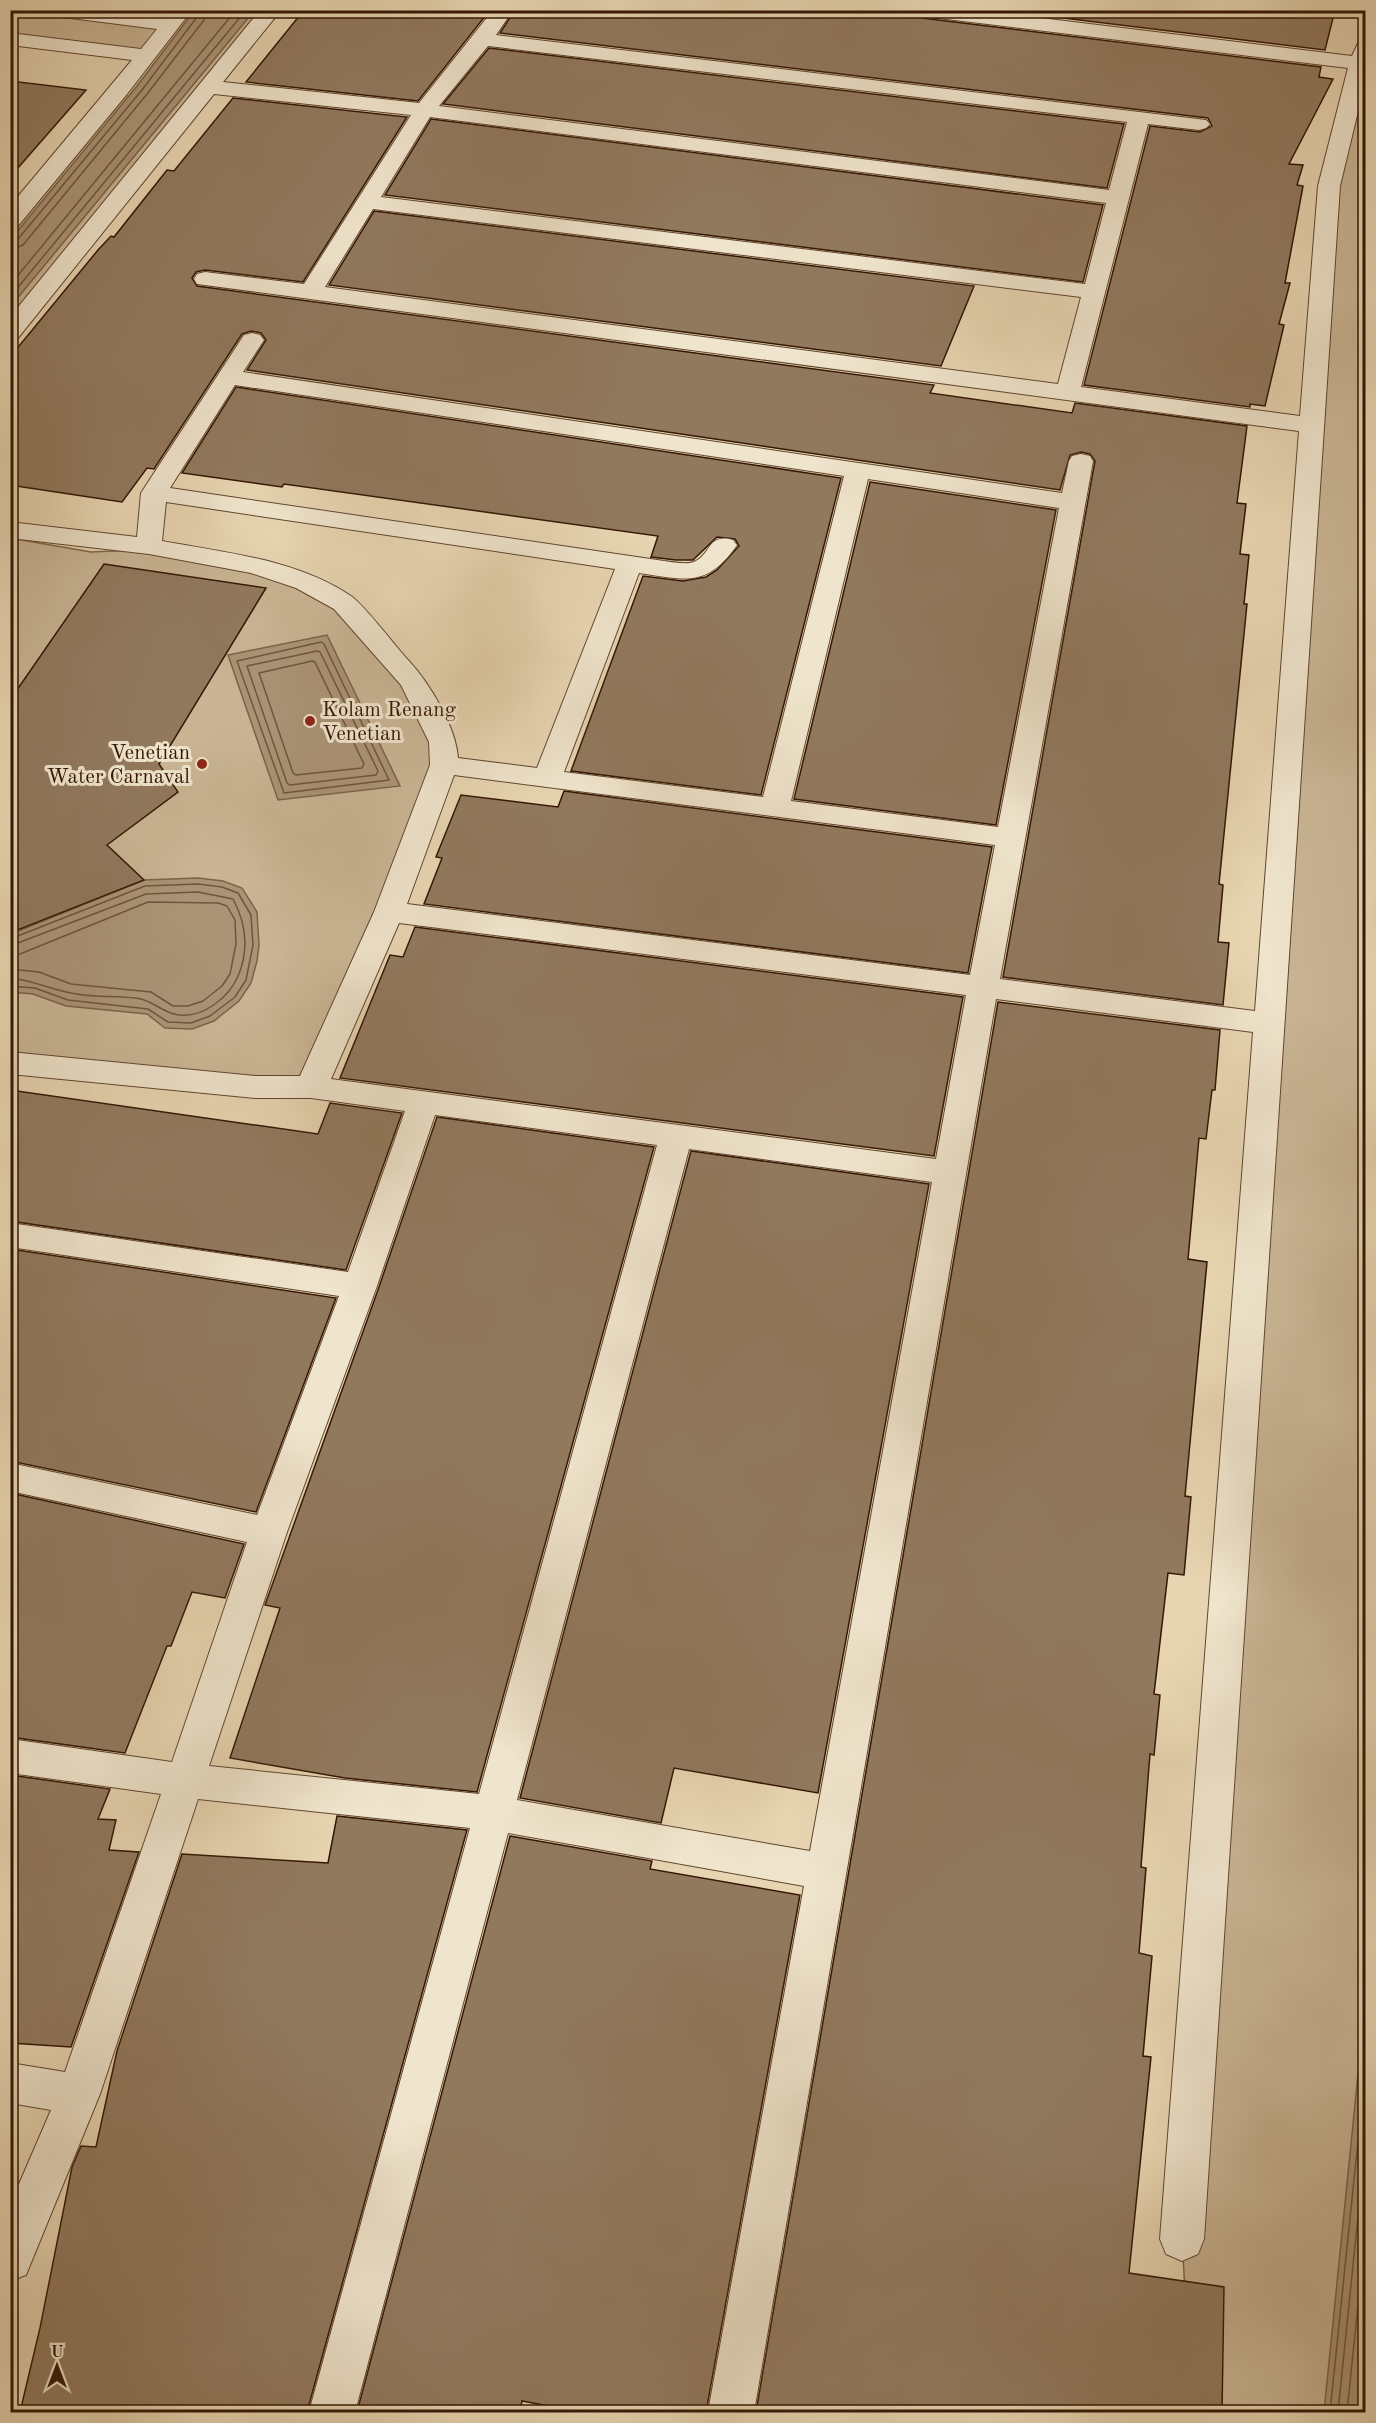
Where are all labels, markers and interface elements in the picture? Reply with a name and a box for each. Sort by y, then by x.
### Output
place label: Kolam Renang Venetian [322,700,457,745]
marker: Kolam Renang Venetian [303,714,317,728]
place label: Venetian Water Carnaval [47,743,190,788]
marker: Venetian Water Carnaval [195,757,209,771]
north arrow [27,2336,87,2396]
text: U [51,2345,64,2361]

